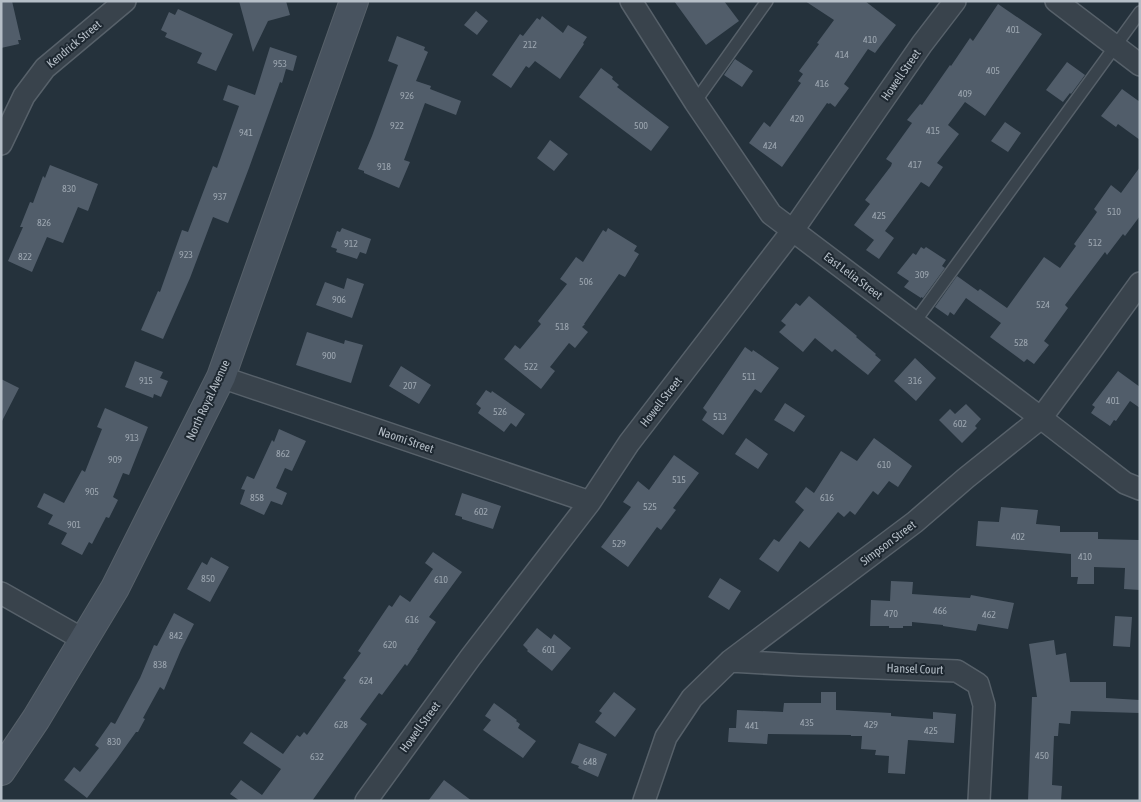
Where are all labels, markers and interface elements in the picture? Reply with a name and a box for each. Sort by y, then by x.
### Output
street label: Kendrick Street [44,17,104,71]
house number: 401 [1006,24,1020,35]
house number: 410 [863,34,877,45]
house number: 212 [523,39,537,50]
street label: Howell Street [878,46,924,103]
house number: 414 [835,49,849,60]
house number: 953 [273,58,287,69]
house number: 405 [986,65,1000,76]
house number: 416 [815,78,829,89]
house number: 409 [958,88,972,99]
house number: 926 [400,90,414,101]
house number: 420 [790,113,804,124]
house number: 922 [390,120,404,131]
house number: 500 [634,120,648,131]
house number: 415 [926,125,940,136]
house number: 941 [239,127,253,138]
house number: 424 [763,140,777,151]
house number: 417 [908,159,922,170]
house number: 918 [377,161,391,172]
house number: 830 [62,183,76,194]
house number: 937 [213,191,227,202]
house number: 510 [1107,206,1121,217]
house number: 425 [872,210,886,221]
house number: 826 [37,217,51,228]
house number: 512 [1088,237,1102,248]
house number: 912 [344,238,358,249]
house number: 923 [179,249,193,260]
street label: East Lelia Street [821,249,885,303]
house number: 822 [18,251,32,262]
house number: 309 [915,269,929,280]
house number: 506 [579,276,593,287]
house number: 906 [332,294,346,305]
house number: 524 [1036,299,1050,310]
house number: 518 [555,321,569,332]
house number: 528 [1014,337,1028,348]
house number: 900 [322,350,336,361]
street label: North Royal Avenue [183,358,233,442]
house number: 522 [524,361,538,372]
house number: 511 [742,371,756,382]
street label: Howell Street [637,374,685,430]
house number: 915 [139,375,153,386]
house number: 316 [908,375,922,386]
house number: 207 [403,380,417,391]
house number: 401 [1106,395,1120,406]
house number: 526 [493,406,507,417]
house number: 513 [713,411,727,422]
house number: 602 [953,418,967,429]
street label: Naomi Street [376,424,436,456]
house number: 913 [125,432,139,443]
house number: 862 [276,448,290,459]
house number: 909 [108,454,122,465]
house number: 610 [877,459,891,470]
house number: 515 [672,474,686,485]
house number: 905 [85,486,99,497]
house number: 858 [250,492,264,503]
house number: 616 [820,492,834,503]
house number: 525 [643,501,657,512]
house number: 602 [474,506,488,517]
street label: Simpson Street [858,517,919,568]
house number: 901 [67,519,81,530]
house number: 402 [1011,531,1025,542]
house number: 529 [612,538,626,549]
house number: 410 [1078,551,1092,562]
house number: 850 [201,573,215,584]
house number: 610 [434,574,448,585]
house number: 466 [933,605,947,616]
house number: 470 [884,608,898,619]
house number: 462 [982,609,996,620]
house number: 616 [405,614,419,625]
house number: 842 [169,630,183,641]
house number: 620 [383,639,397,650]
house number: 601 [542,644,556,655]
house number: 838 [153,659,167,670]
street label: Hansel Court [886,661,944,677]
house number: 624 [359,675,373,686]
street label: Howell Street [397,698,443,755]
house number: 435 [800,717,814,728]
house number: 628 [334,719,348,730]
house number: 429 [864,719,878,730]
house number: 441 [745,720,759,731]
house number: 425 [924,725,938,736]
house number: 830 [107,736,121,747]
house number: 450 [1035,750,1049,761]
house number: 632 [310,751,324,762]
house number: 648 [583,756,597,767]

